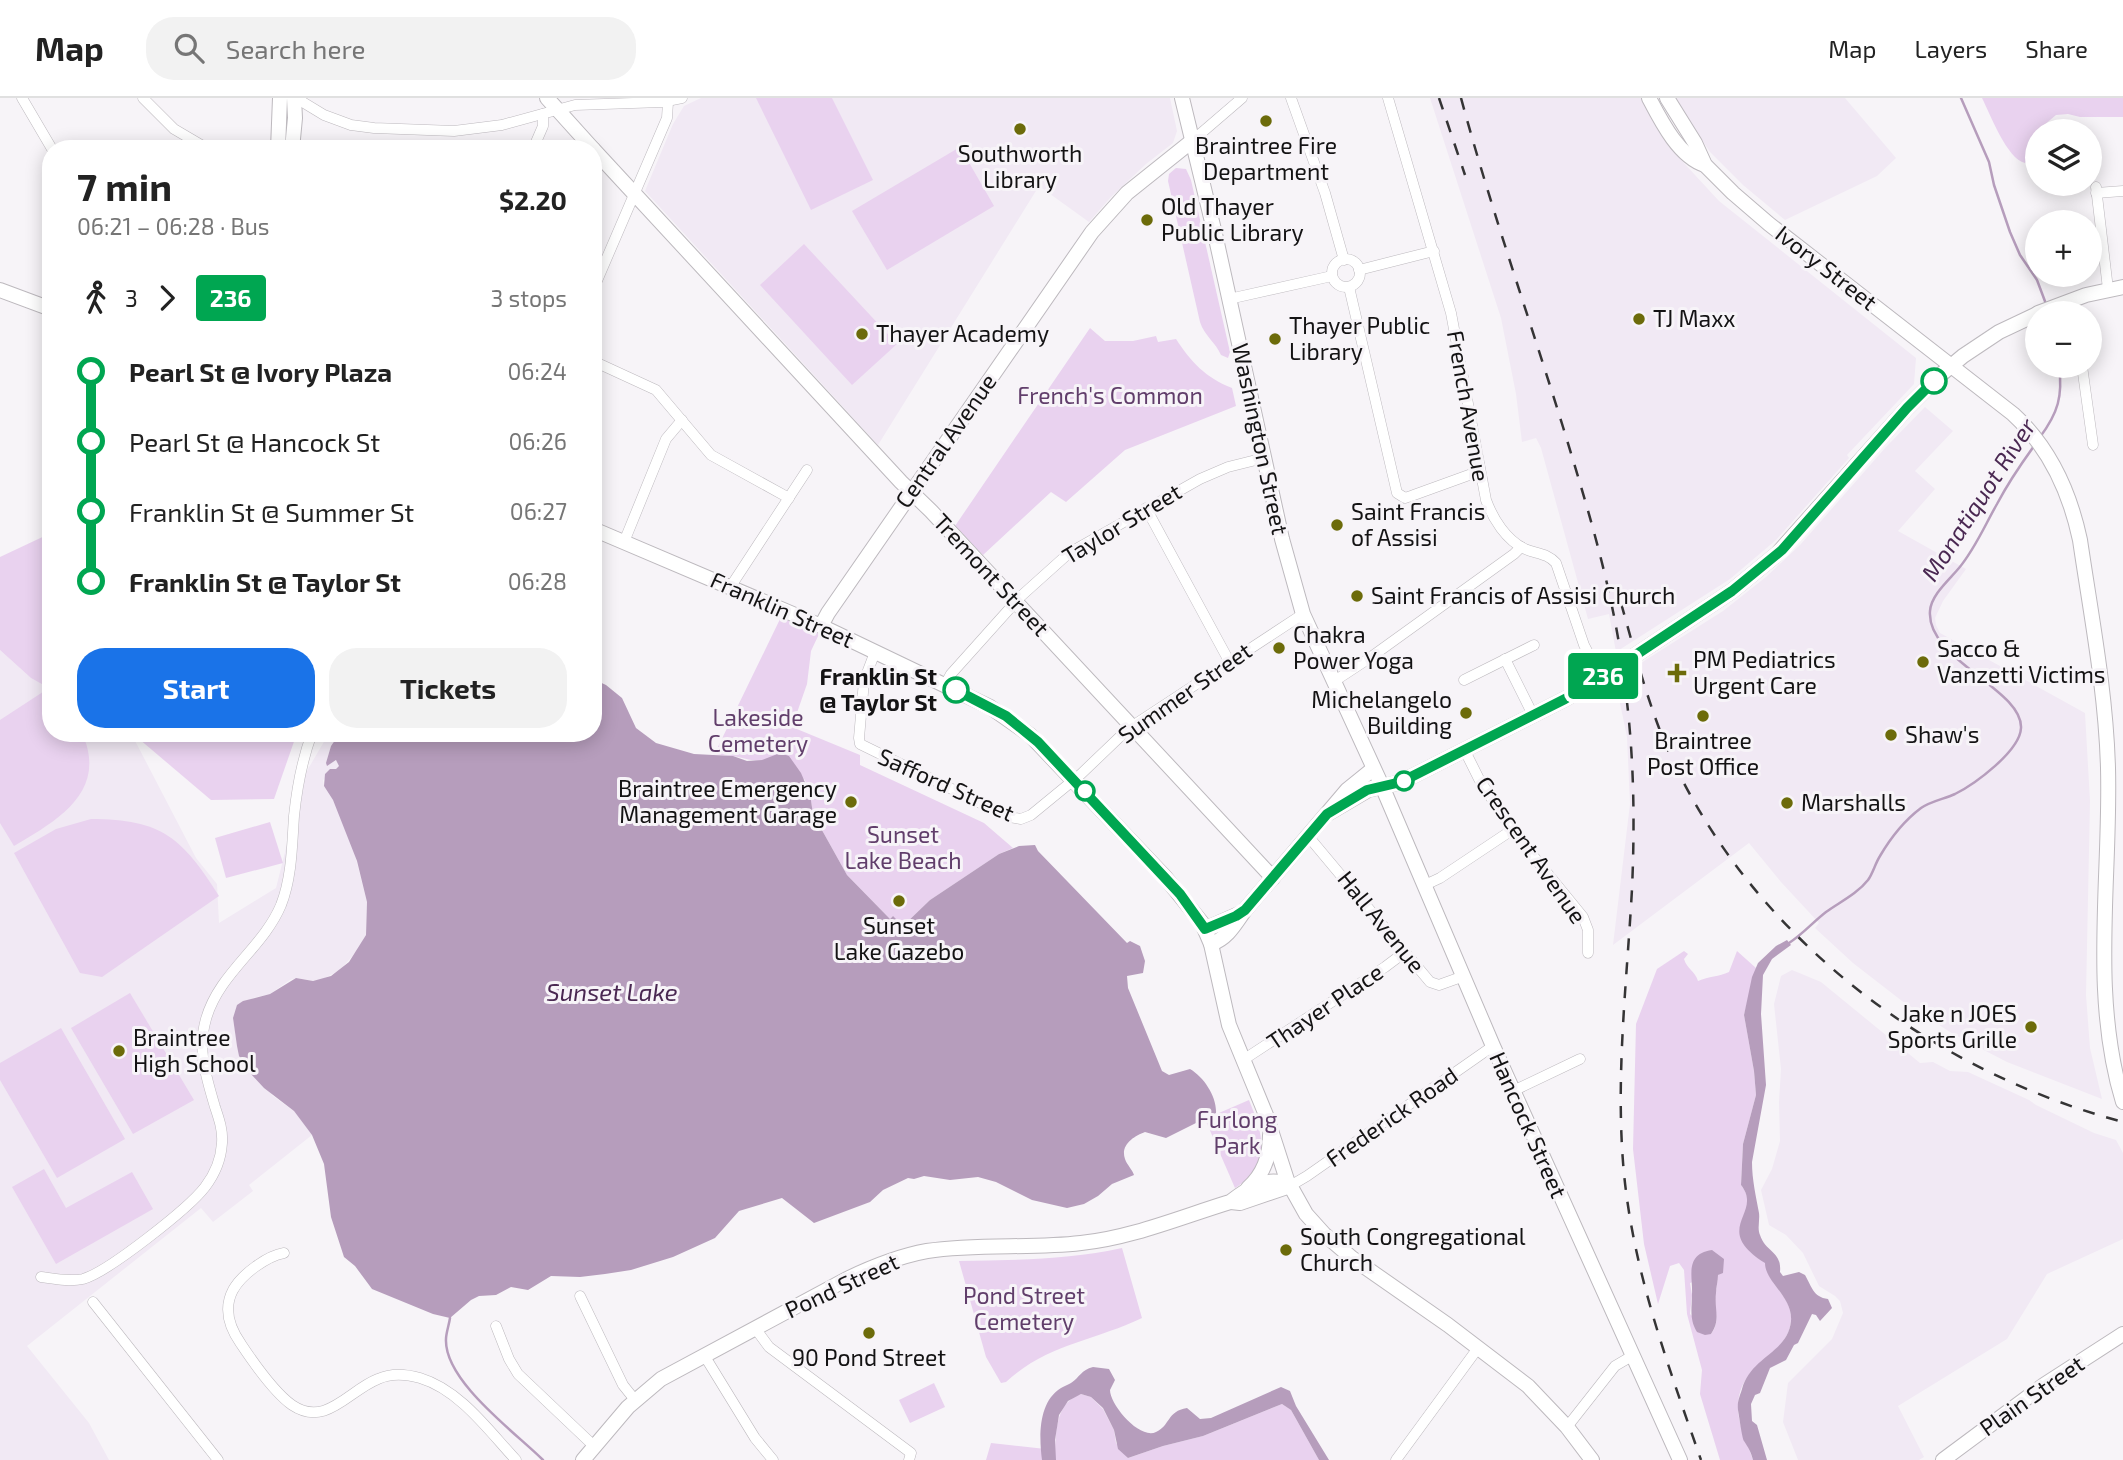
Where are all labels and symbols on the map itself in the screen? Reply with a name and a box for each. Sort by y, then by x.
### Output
marker: Braintree Fire Department [1258,113,1274,129]
marker: Southworth Library [1012,121,1028,137]
place label: Braintree Fire Department [1195,131,1337,185]
place label: Southworth Library [958,139,1082,193]
place label: Old Thayer Public Library [1161,192,1304,246]
marker: Old Thayer Public Library [1139,212,1155,228]
street label: Ivory Street [1770,219,1883,316]
place label: TJ Maxx [1653,304,1736,332]
place label: Thayer Public Library [1289,311,1430,365]
marker: TJ Maxx [1631,311,1647,327]
place label: Thayer Academy [876,319,1049,347]
marker: Thayer Academy [854,326,870,342]
street label: French Avenue [1442,328,1496,484]
marker: Thayer Public Library [1267,331,1283,347]
street label: Washington Street [1227,340,1295,537]
street label: Central Avenue [889,368,1002,513]
unlabelled marker [1921,368,1947,394]
park label: French's Common [1017,381,1203,409]
water label: Monatiquot River [1914,412,2041,586]
street label: Taylor Street [1057,477,1186,570]
place label: Saint Francis of Assisi [1351,497,1485,551]
street label: Tremont Street [928,507,1056,641]
marker: Saint Francis of Assisi [1329,517,1345,533]
street label: Franklin Street [706,565,859,653]
place label: Saint Francis of Assisi Church [1371,581,1675,609]
marker: Saint Francis of Assisi Church [1349,588,1365,604]
place label: Chakra Power Yoga [1293,620,1414,674]
place label: Sacco & Vanzetti Victims [1937,634,2105,688]
street label: Summer Street [1112,636,1257,749]
marker: Chakra Power Yoga [1271,640,1287,656]
place label: PM Pediatrics Urgent Care [1693,645,1836,699]
line badge: 236 [1563,653,1643,699]
marker: Sacco & Vanzetti Victims [1915,654,1931,670]
place label: Franklin St @ Taylor St [819,662,937,716]
marker: PM Pediatrics Urgent Care [1667,663,1687,683]
marker: Franklin St @ Taylor St [943,677,969,703]
place label: Michelangelo Building [1311,685,1452,739]
park label: Lakeside Cemetery [708,703,808,757]
marker: Michelangelo Building [1458,705,1474,721]
marker: Braintree Post Office [1695,708,1711,724]
place label: Shaw's [1905,720,1979,748]
place label: Braintree Post Office [1647,726,1759,780]
marker: Shaw's [1883,727,1899,743]
street label: Safford Street [874,742,1019,827]
street label: Crescent Avenue [1471,770,1593,928]
unlabelled marker [1394,771,1414,791]
place label: Braintree Emergency Management Garage [618,774,837,828]
unlabelled marker [1075,781,1095,801]
place label: Marshalls [1801,788,1906,816]
marker: Braintree Emergency Management Garage [843,794,859,810]
marker: Marshalls [1779,795,1795,811]
park label: Sunset Lake Beach [844,820,962,874]
street label: Hall Avenue [1332,865,1431,978]
marker: Sunset Lake Gazebo [891,893,907,909]
place label: Sunset Lake Gazebo [834,911,964,965]
street label: Thayer Place [1261,957,1388,1055]
water label: Sunset Lake [546,977,678,1006]
place label: Jake n JOES Sports Grille [1888,999,2017,1053]
marker: Jake n JOES Sports Grille [2023,1019,2039,1035]
place label: Braintree High School [133,1023,256,1077]
marker: Braintree High School [111,1043,127,1059]
street label: Hancock Street [1484,1047,1574,1202]
street label: Frederick Road [1320,1060,1463,1172]
park label: Furlong Park [1197,1105,1277,1159]
place label: South Congregational Church [1300,1222,1526,1276]
marker: South Congregational Church [1278,1242,1294,1258]
street label: Pond Street [780,1247,903,1324]
park label: Pond Street Cemetery [963,1281,1085,1335]
marker: 90 Pond Street [861,1325,877,1341]
place label: 90 Pond Street [792,1343,946,1371]
street label: Plain Street [1974,1349,2089,1441]

